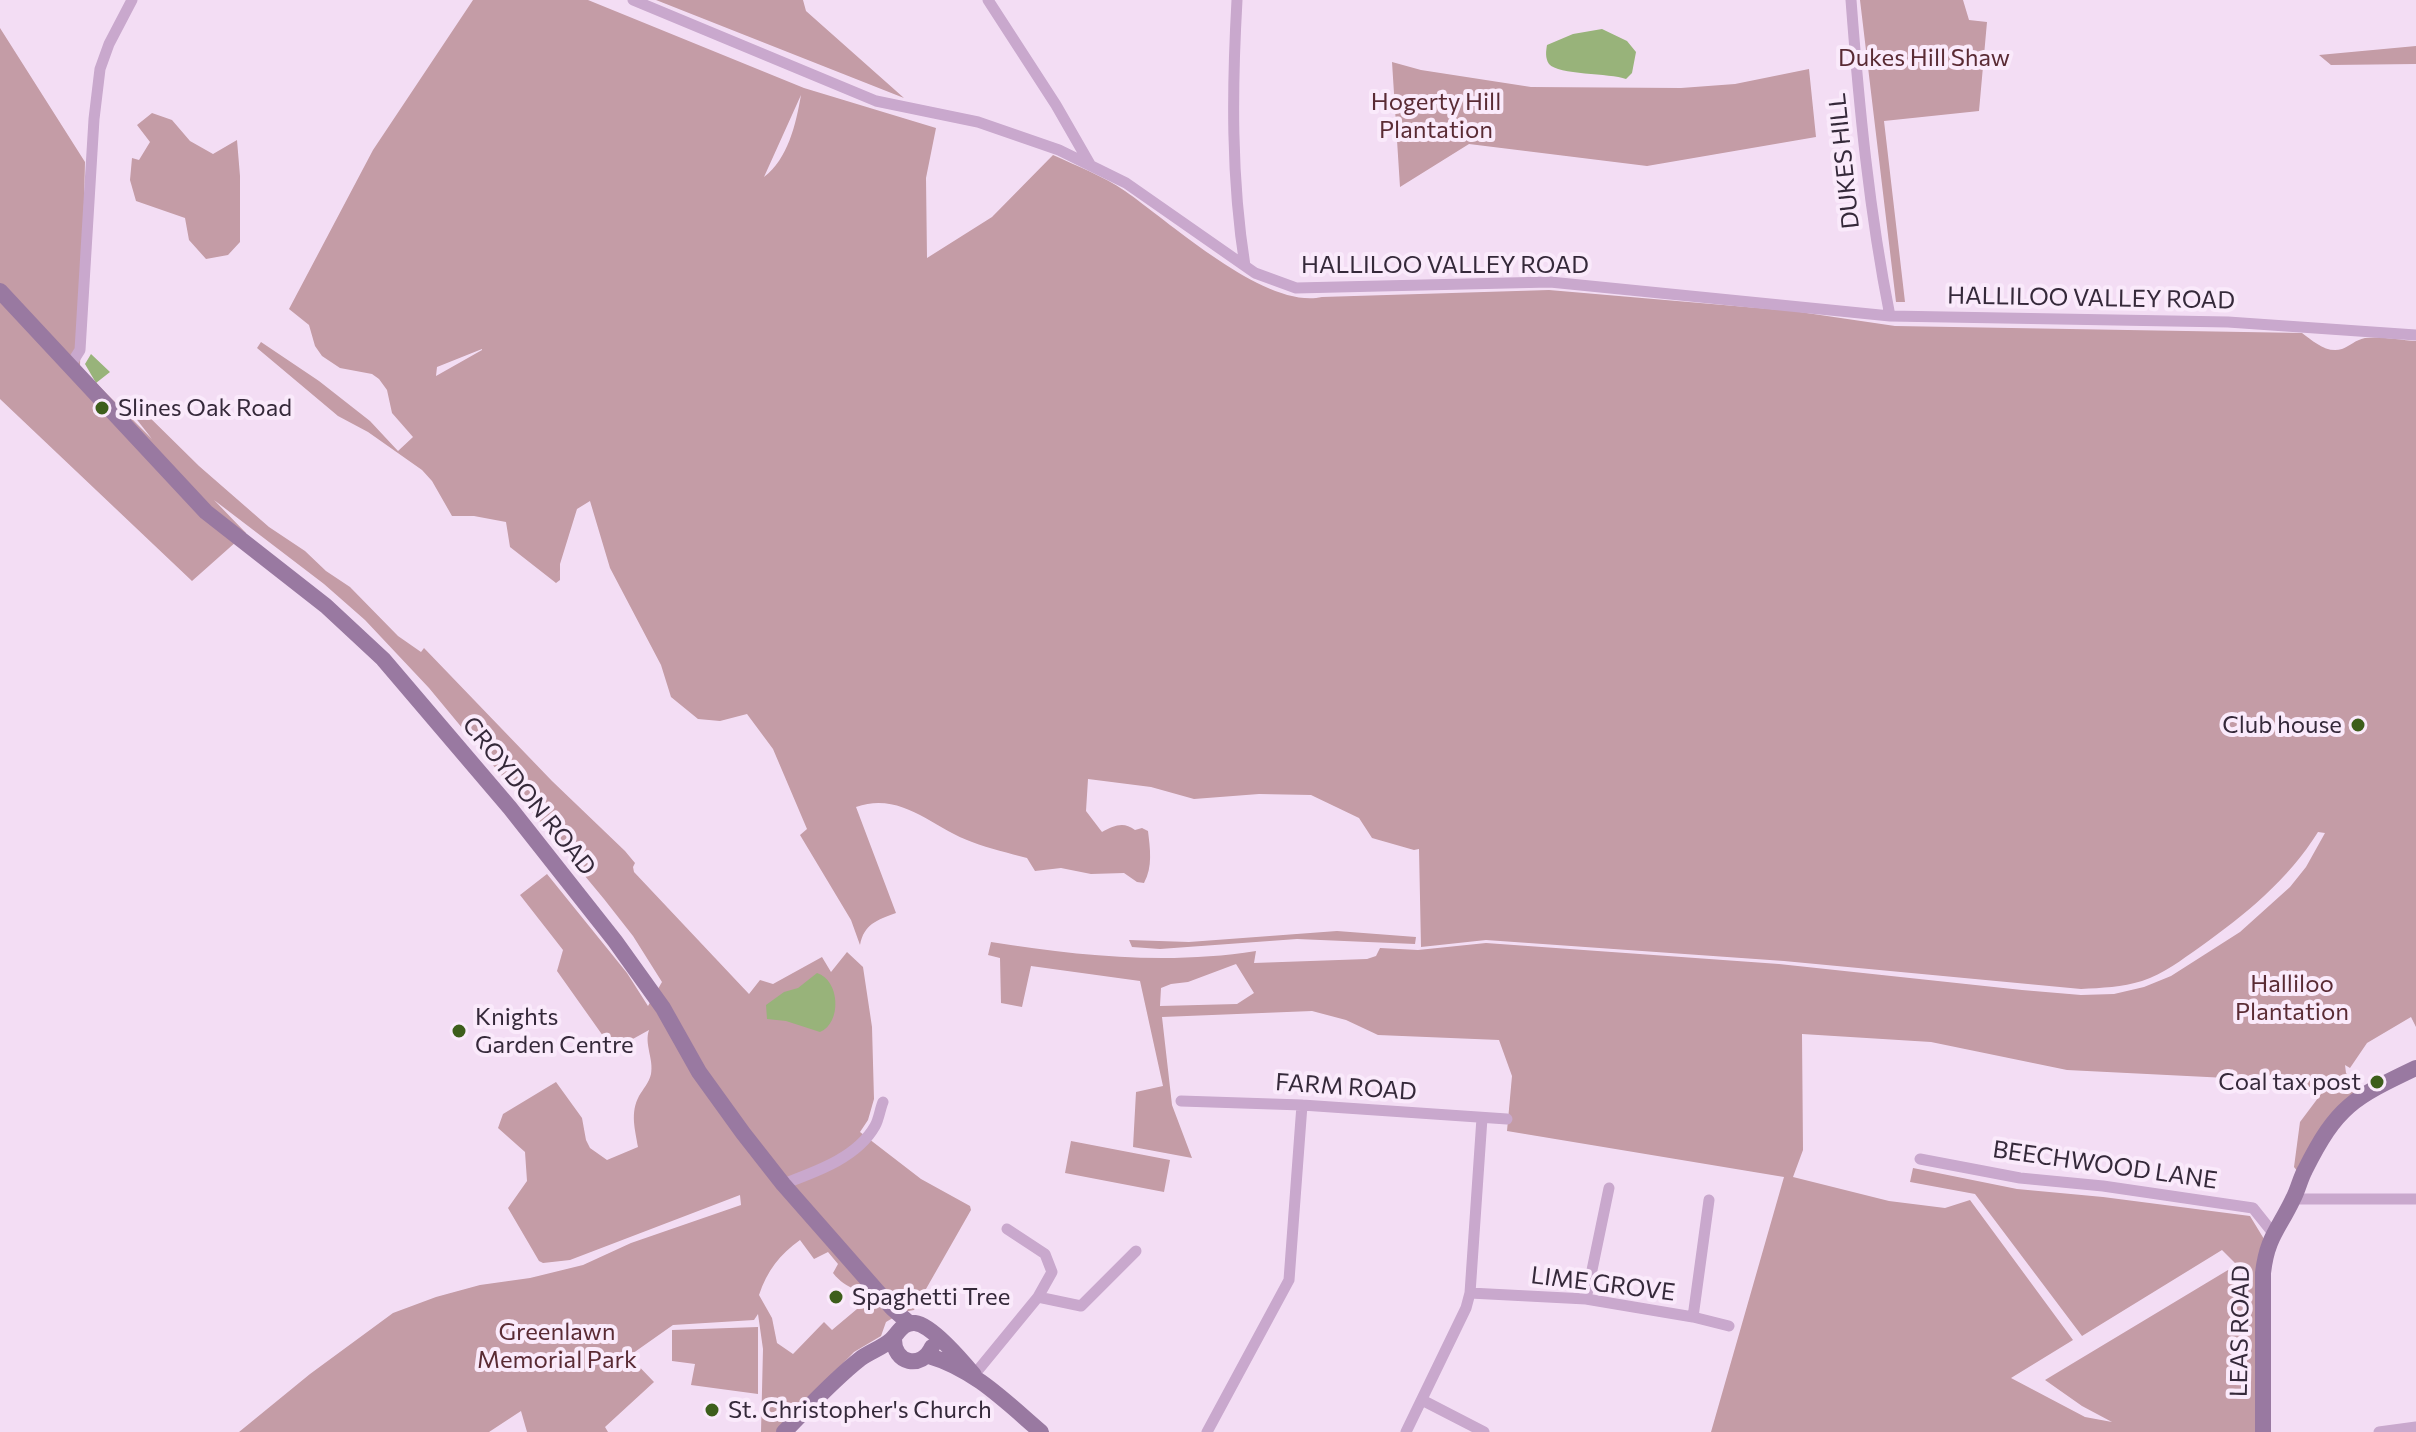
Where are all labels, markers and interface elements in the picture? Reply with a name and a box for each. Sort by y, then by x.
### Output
park label: Dukes Hill Shaw [1838,44,2010,72]
park label: Hogerty Hill Plantation [1371,88,1501,144]
street label: DUKES HILL [1823,92,1865,230]
street label: HALLILOO VALLEY ROAD [1301,251,1589,279]
street label: HALLILOO VALLEY ROAD [1947,281,2235,315]
place label: Slines Oak Road [118,394,292,422]
marker: Slines Oak Road [93,399,111,417]
street label: CROYDON ROAD [456,711,602,881]
place label: Club house [2222,711,2342,739]
marker: Club house [2349,716,2367,734]
park label: Halliloo Plantation [2235,970,2349,1026]
place label: Knights Garden Centre [475,1003,634,1059]
marker: Knights Garden Centre [450,1022,468,1040]
street label: FARM ROAD [1274,1068,1418,1106]
place label: Coal tax post [2218,1068,2361,1096]
marker: Coal tax post [2368,1073,2386,1091]
street label: BEECHWOOD LANE [1991,1135,2219,1195]
street label: LIME GROVE [1529,1261,1677,1307]
street label: LEAS ROAD [2224,1265,2256,1397]
place label: Spaghetti Tree [852,1283,1010,1311]
marker: Spaghetti Tree [827,1288,845,1306]
park label: Greenlawn Memorial Park [477,1318,637,1374]
place label: St. Christopher's Church [728,1396,992,1424]
marker: St. Christopher's Church [703,1401,721,1419]

